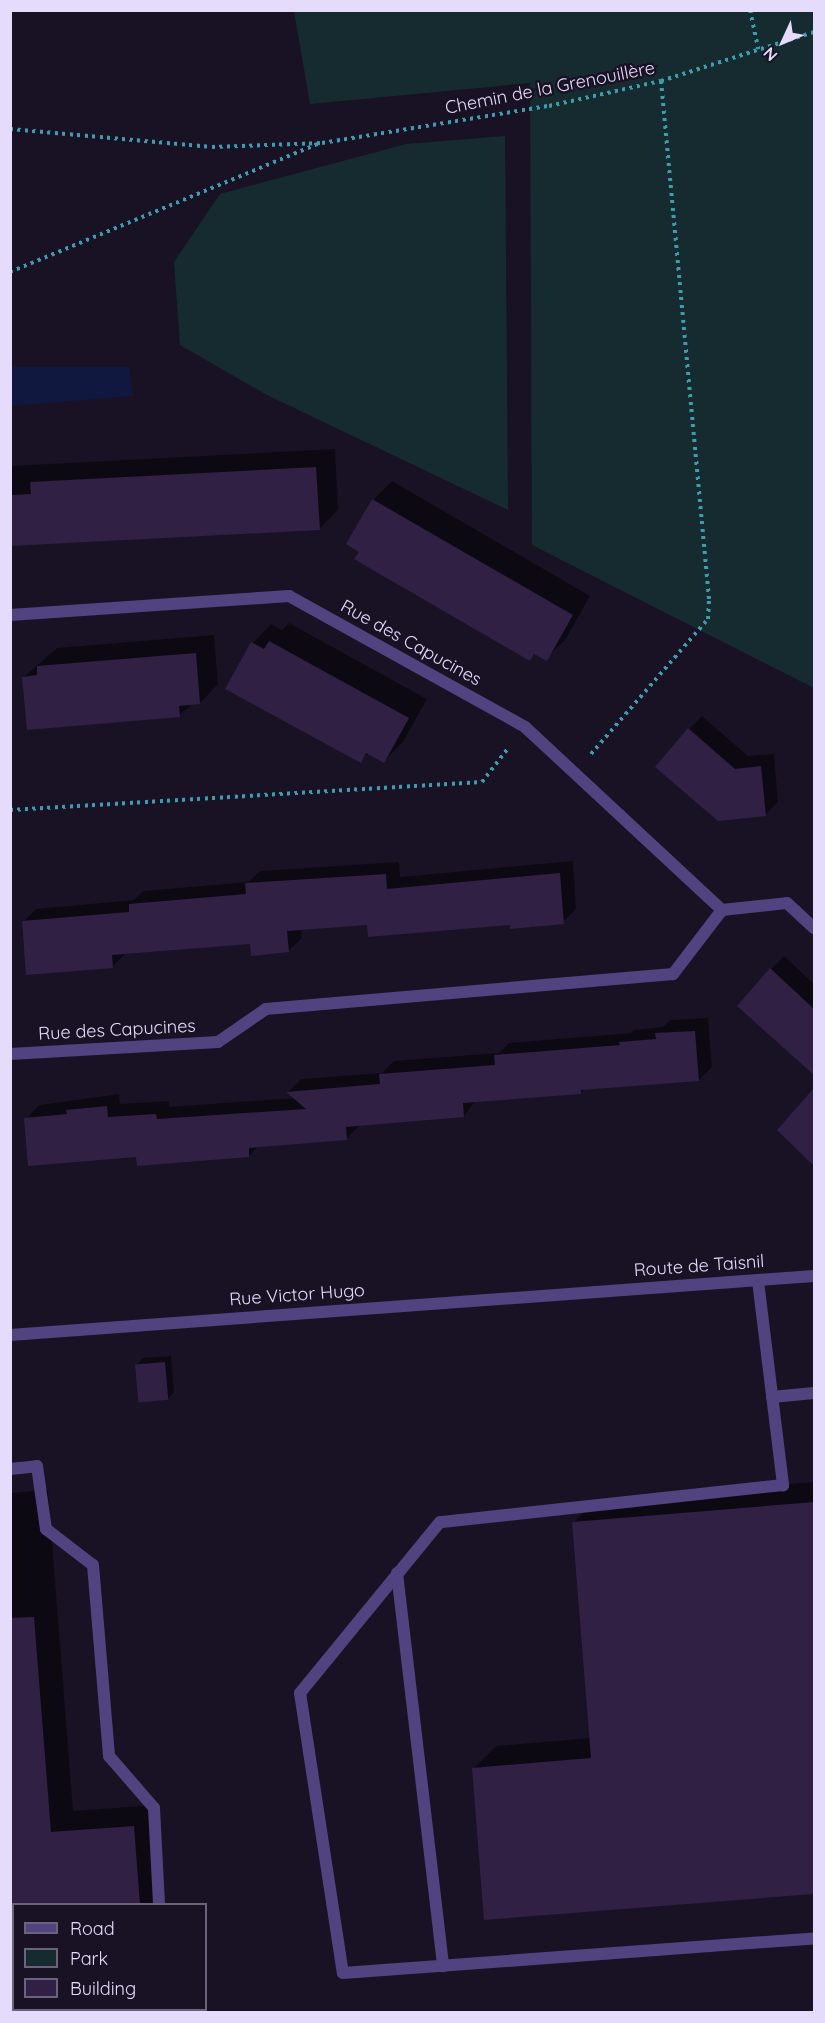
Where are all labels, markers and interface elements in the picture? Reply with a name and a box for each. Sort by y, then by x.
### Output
north arrow [753,12,813,72]
text: N [759,43,781,66]
street label: Chemin de la Grenouillère [443,57,657,119]
street label: Rue des Capucines [337,595,485,691]
street label: Rue des Capucines [38,1015,196,1045]
street label: Route de Taisnil [633,1251,765,1281]
street label: Rue Victor Hugo [228,1279,366,1311]
legend [12,1903,207,2011]
text: Road [70,1917,115,1940]
text: Park [70,1947,108,1970]
text: Building [70,1977,136,2000]

